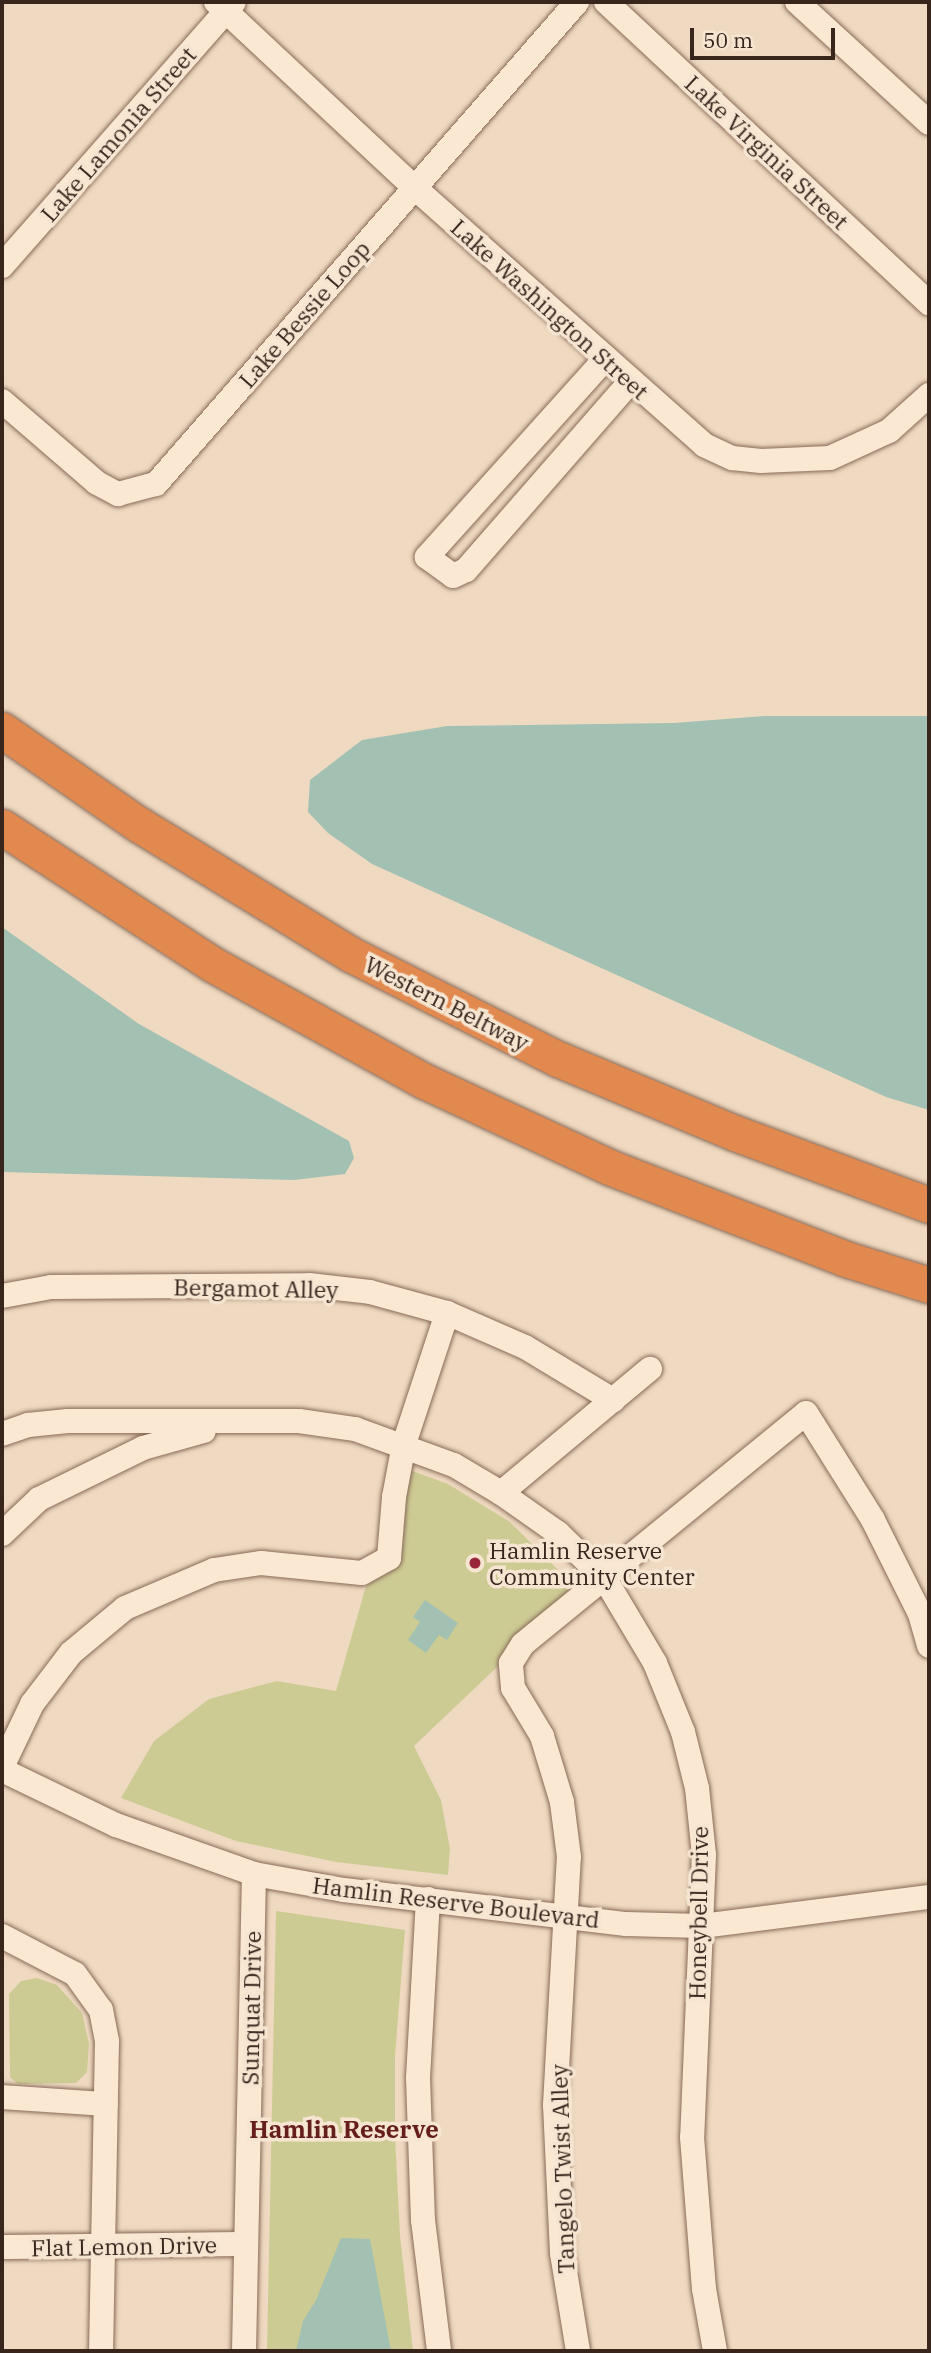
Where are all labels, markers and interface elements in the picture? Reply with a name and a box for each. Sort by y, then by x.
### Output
scale bar [693,14,838,58]
text: 50 m [703,26,753,54]
street label: Lake Lamonia Street [35,41,201,227]
street label: Lake Virginia Street [680,69,854,235]
street label: Lake Washington Street [446,213,654,405]
street label: Lake Bessie Loop [233,235,375,393]
street label: Western Beltway [360,950,534,1056]
street label: Bergamot Alley [173,1273,339,1303]
place label: Hamlin Reserve Community Center [489,1536,695,1590]
marker: Hamlin Reserve Community Center [467,1555,483,1571]
street label: Honeybell Drive [683,1826,713,2000]
street label: Hamlin Reserve Boulevard [311,1871,601,1933]
street label: Sunquat Drive [236,1931,266,2085]
street label: Tangelo Twist Alley [545,2064,579,2274]
district label: Hamlin Reserve [249,2116,439,2144]
street label: Flat Lemon Drive [31,2231,217,2261]

